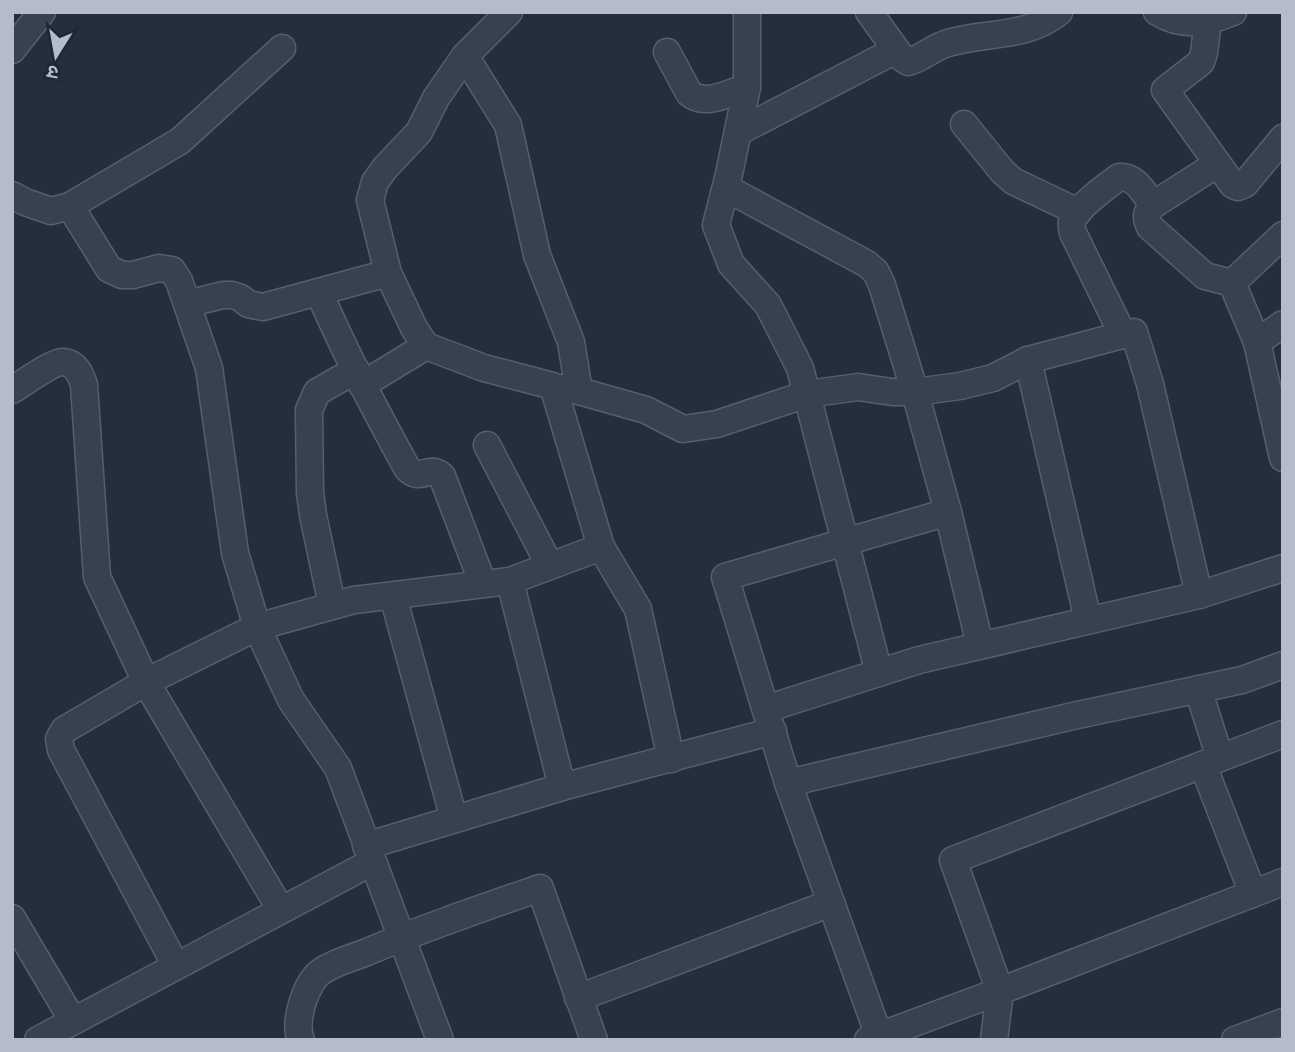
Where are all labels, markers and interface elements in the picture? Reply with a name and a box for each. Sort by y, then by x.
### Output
north arrow [21,21,91,91]
text: उ [45,61,60,82]

